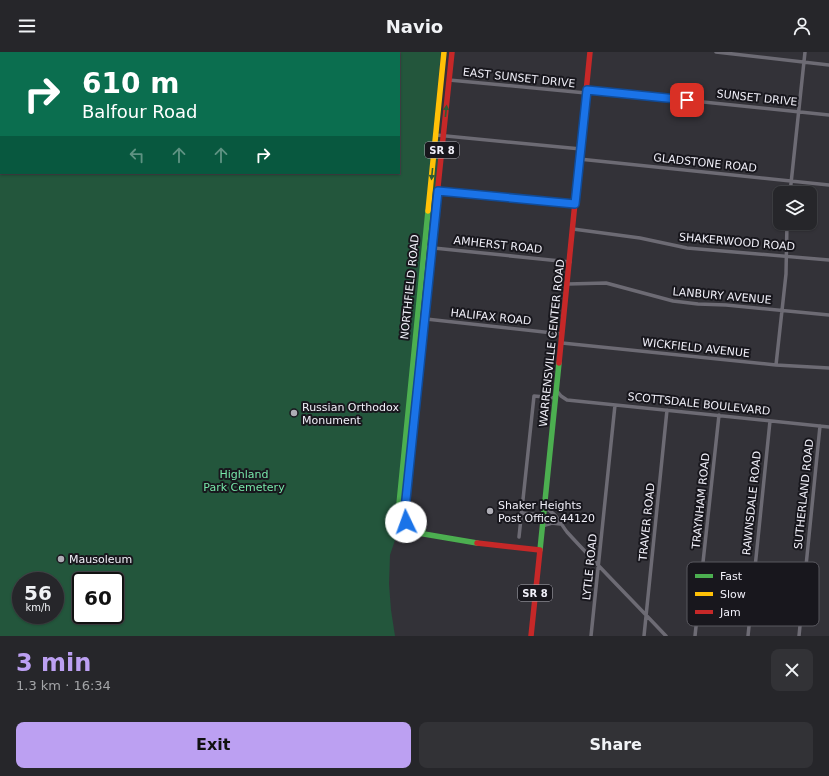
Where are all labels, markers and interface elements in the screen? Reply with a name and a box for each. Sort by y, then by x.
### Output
icon: menu [16,15,38,37]
icon: person [791,15,813,37]
text: Navio [386,16,443,37]
street label: EAST SUNSET DRIVE [462,66,576,90]
text: 610 m [82,67,179,100]
icon: right [16,68,68,120]
pin [670,83,704,117]
street label: SUNSET DRIVE [716,87,798,109]
icon: arrive [676,89,698,111]
text: Balfour Road [82,101,197,122]
one-way arrow [443,105,449,117]
road number: SR 8 [425,142,459,158]
icon: left [126,144,148,166]
icon: ahead [168,144,190,166]
icon: ahead [210,144,232,166]
icon: right [252,144,274,166]
street label: GLADSTONE ROAD [653,151,757,175]
one-way arrow [428,168,435,180]
map controls [773,186,817,230]
button: layers [773,186,817,230]
street label: SHAKERWOOD ROAD [678,230,796,254]
street label: NORTHFIELD ROAD [398,234,422,340]
street label: AMHERST ROAD [453,234,543,256]
street label: WARRENSVILLE CENTER ROAD [537,259,567,427]
street label: LANBURY AVENUE [672,285,772,307]
street label: HALIFAX ROAD [450,306,532,328]
street label: WICKFIELD AVENUE [642,336,751,360]
street label: SCOTTSDALE BOULEVARD [627,390,771,418]
place label: Russian Orthodox Monument [302,401,399,427]
marker: Russian Orthodox Monument [289,408,299,418]
street label: SUTHERLAND ROAD [792,438,816,550]
street label: RAWNSDALE ROAD [740,450,764,556]
street label: TRAYNHAM ROAD [689,452,713,551]
park label: Highland Park Cemetery [203,468,285,494]
street label: TRAVER ROAD [636,482,658,563]
place label: Shaker Heights Post Office 44120 [498,499,595,525]
position arrow [385,501,427,543]
marker: Shaker Heights Post Office 44120 [485,506,495,516]
street label: LYTLE ROAD [580,533,600,601]
place label: Mausoleum [69,553,132,566]
marker: Mausoleum [56,554,66,564]
legend [687,562,819,626]
text: Fast [720,570,743,583]
speed limit sign: 60 [72,572,124,624]
text: 56 [24,581,52,605]
road number: SR 8 [518,585,552,601]
text: Slow [720,588,746,601]
text: km/h [25,602,51,613]
text: Jam [719,606,741,619]
text: 3 min [16,649,91,677]
button: close [771,649,813,691]
text: 1.3 km · 16:34 [16,678,111,693]
button: Exit [16,722,411,768]
button: Share [419,722,813,768]

